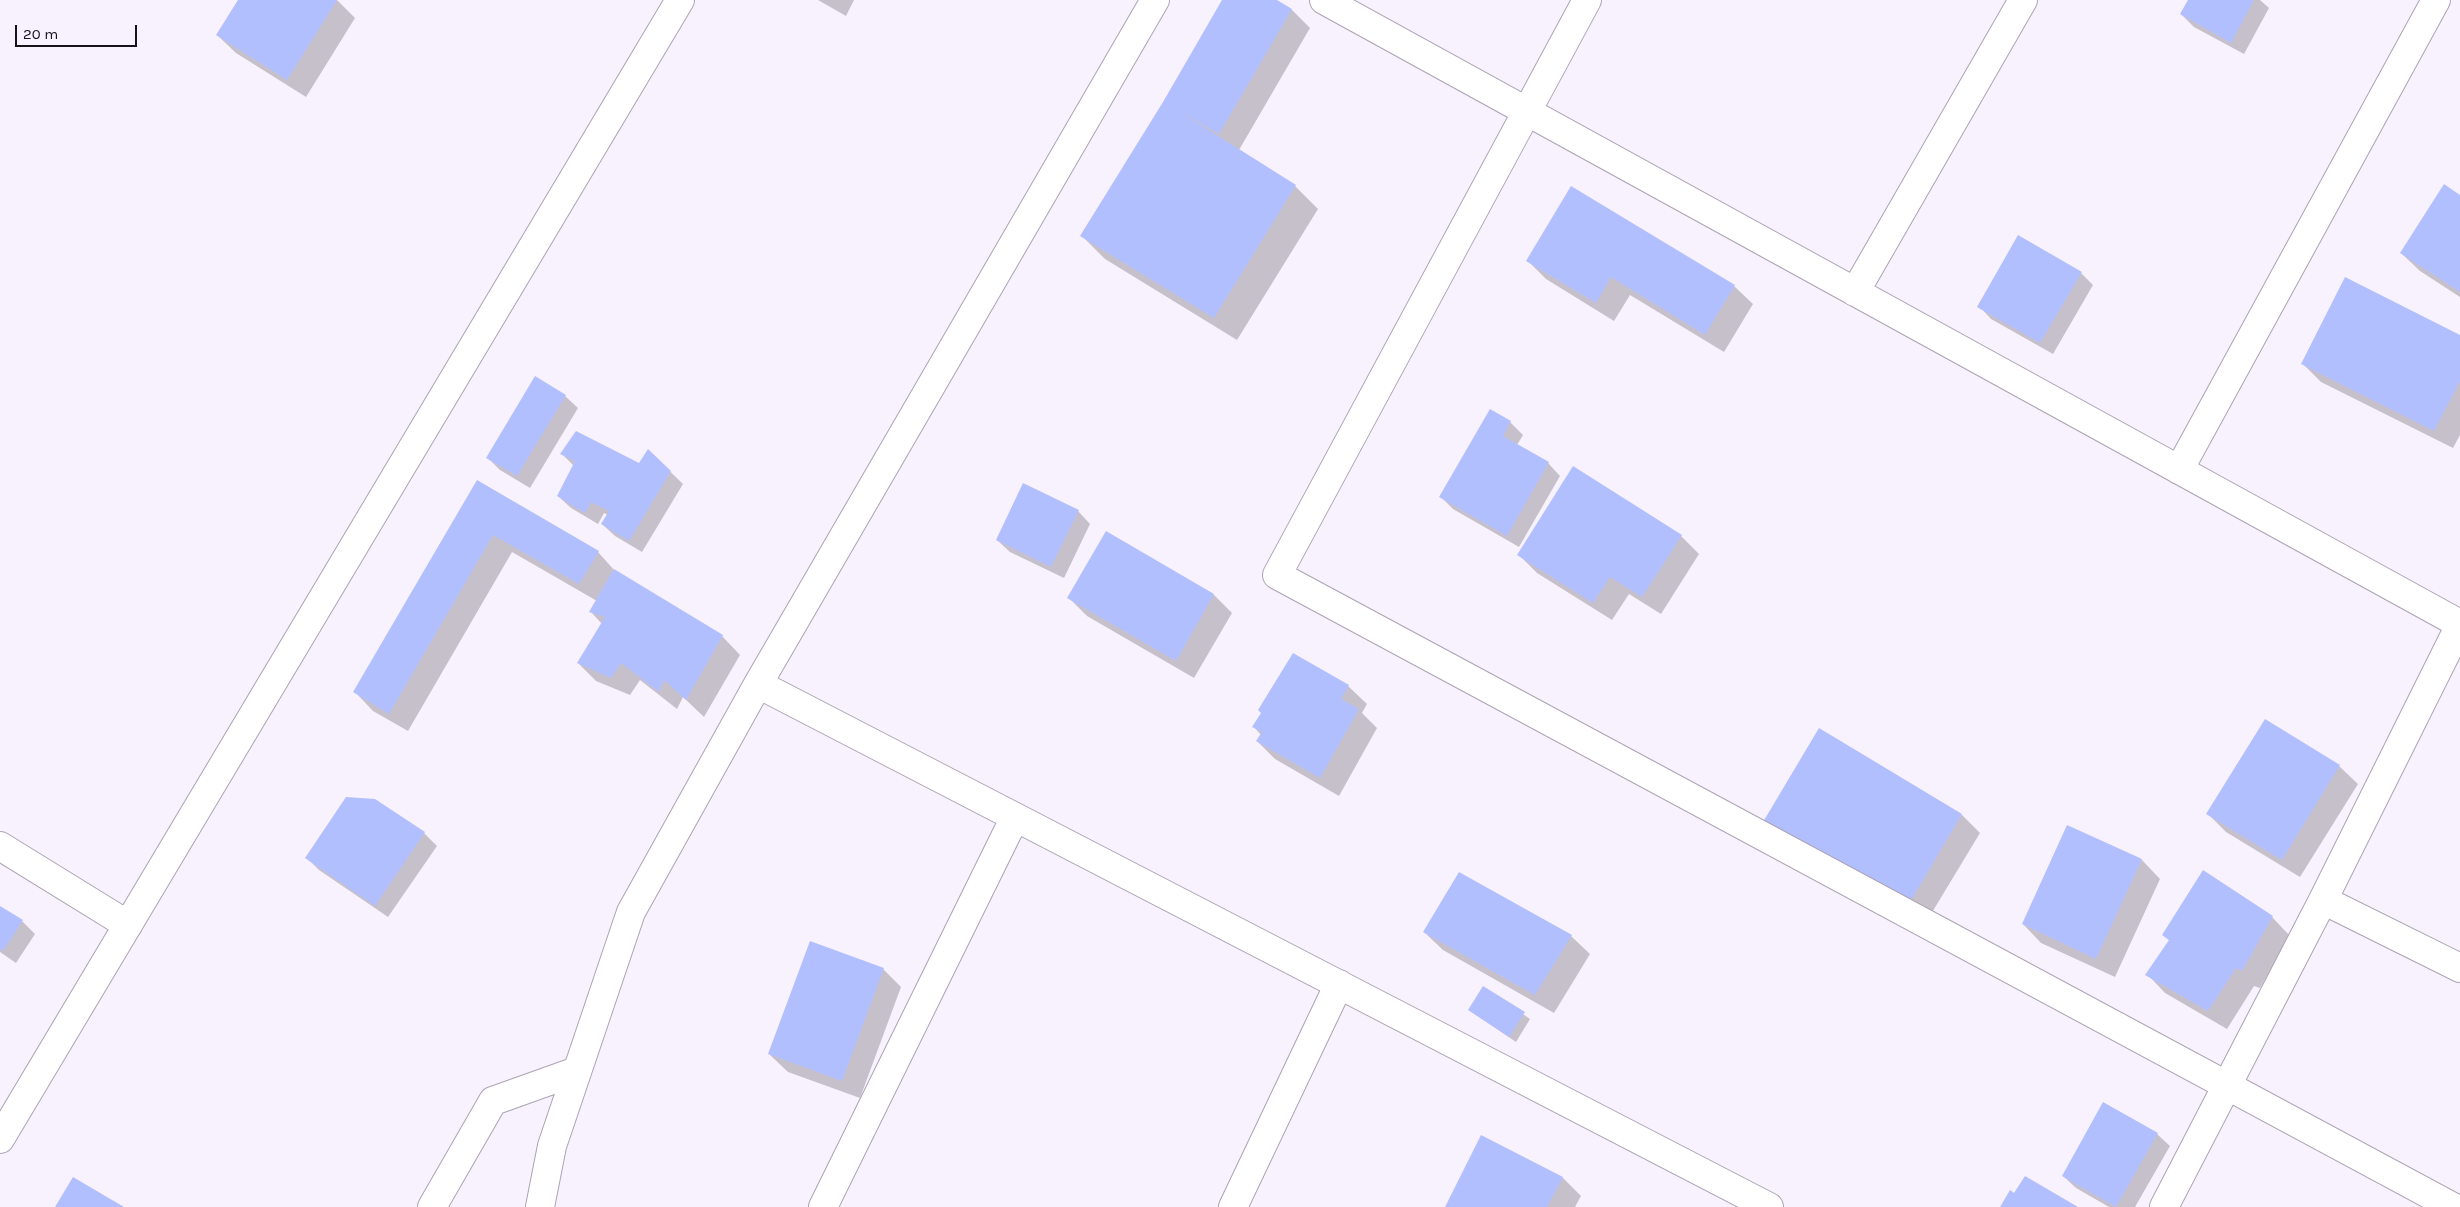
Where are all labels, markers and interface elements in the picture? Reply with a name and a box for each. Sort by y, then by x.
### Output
scale bar [18,15,140,47]
text: 20 m [23,25,58,43]

